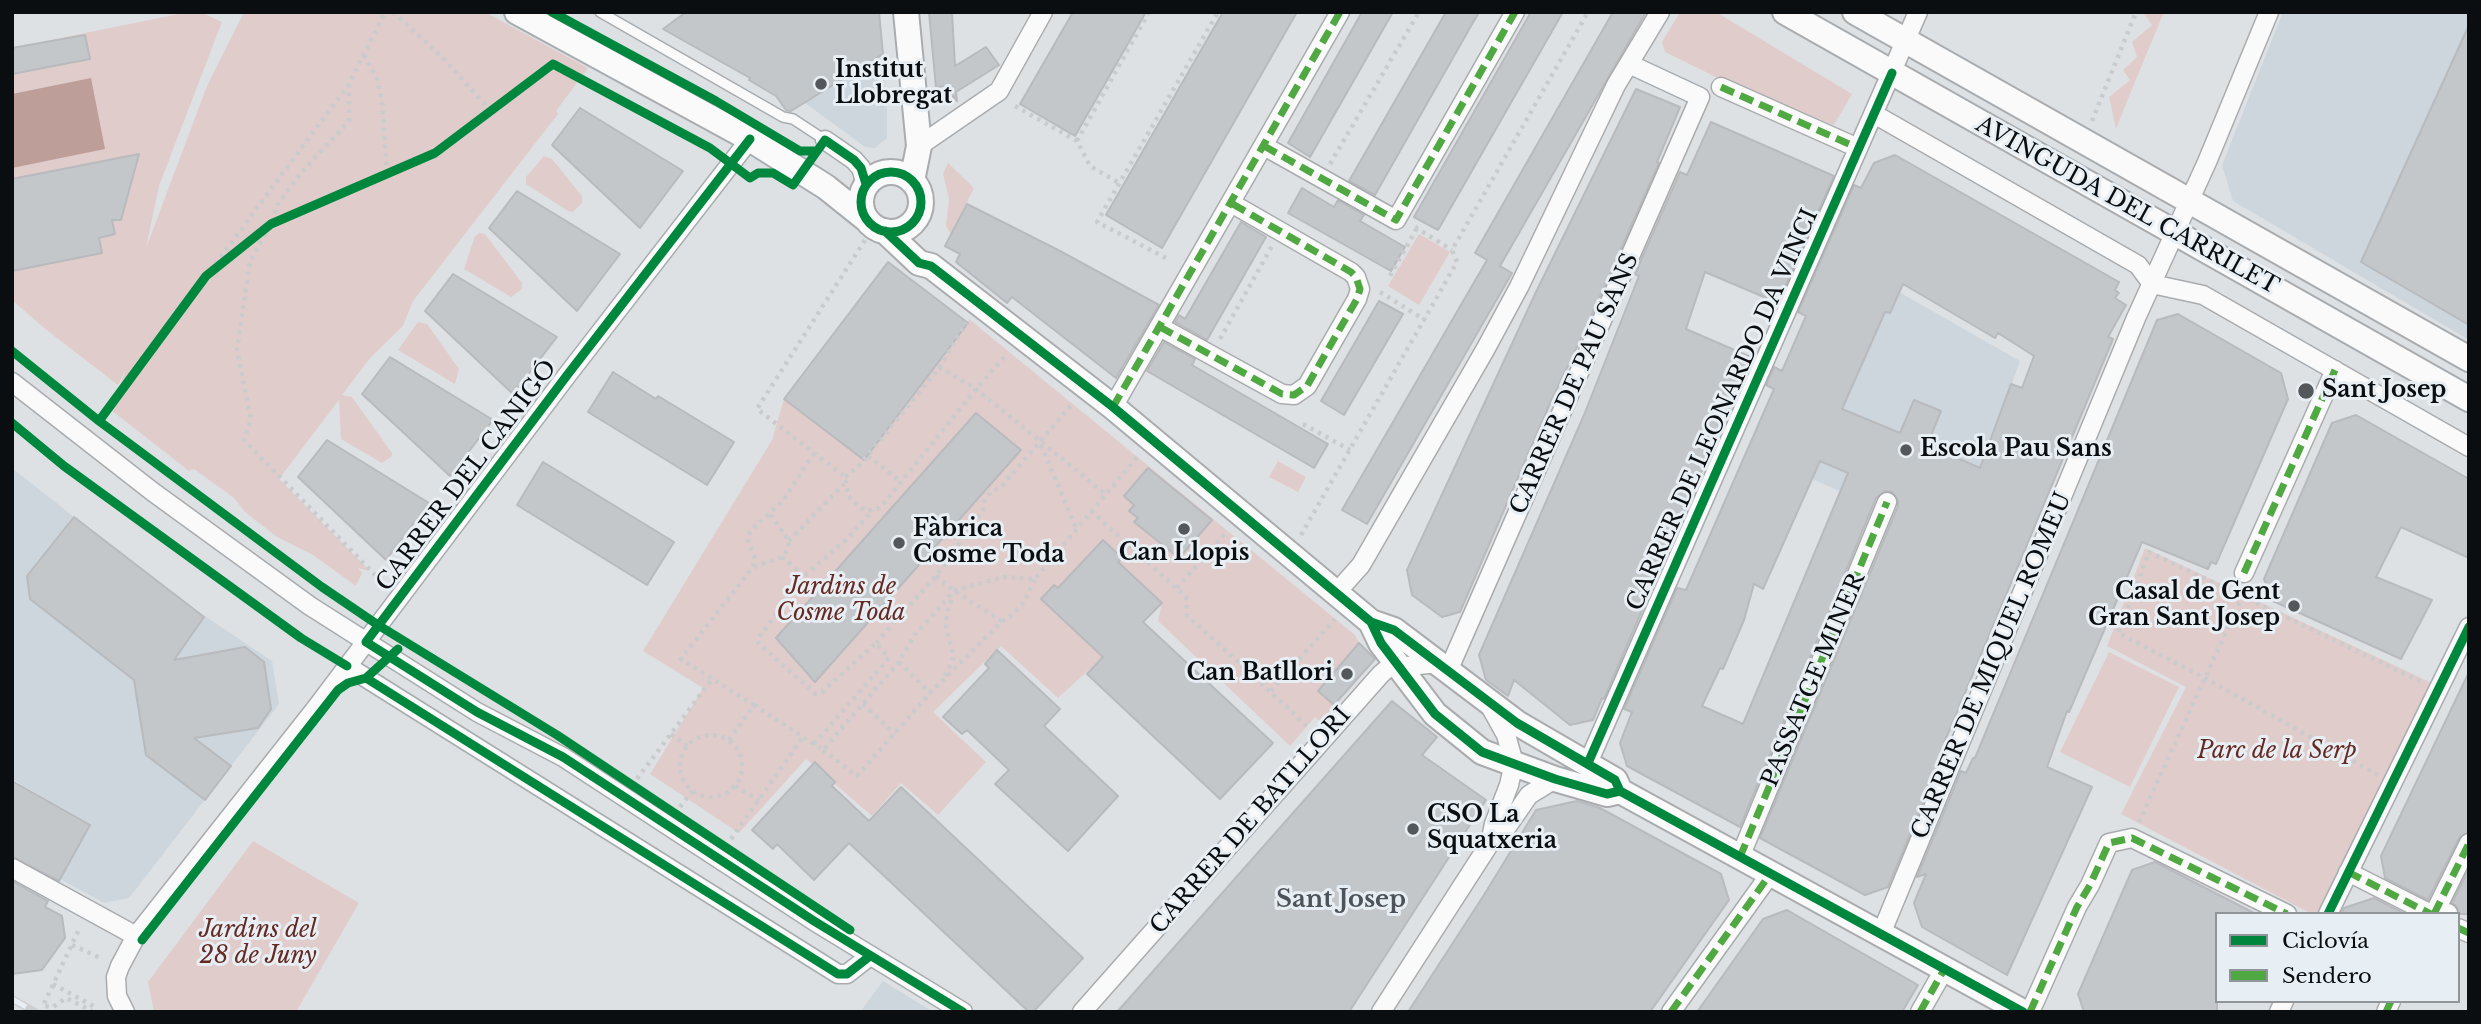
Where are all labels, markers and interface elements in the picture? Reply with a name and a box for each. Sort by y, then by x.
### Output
place label: Institut Llobregat [835,57,952,111]
marker: Institut Llobregat [813,76,829,92]
street label: AVINGUDA DEL CARRILET [1971,111,2283,301]
street label: CARRER DE LEONARDO DA VINCI [1621,205,1825,615]
street label: CARRER DE PAU SANS [1505,249,1645,519]
street label: CARRER DEL CANIGÓ [371,355,563,597]
place label: Sant Josep [2322,377,2446,405]
marker: Sant Josep [2296,381,2316,401]
place label: Escola Pau Sans [1920,436,2112,464]
marker: Escola Pau Sans [1898,442,1914,458]
street label: CARRER DE MIQUEL ROMEU [1906,489,2078,843]
place label: Fàbrica Cosme Toda [913,516,1064,570]
marker: Can Llopis [1176,521,1192,537]
marker: Fàbrica Cosme Toda [891,535,907,551]
place label: Can Llopis [1119,540,1249,568]
street label: PASSATGE MINER [1756,569,1872,791]
park label: Jardins de Cosme Toda [777,574,905,628]
place label: Casal de Gent Gran Sant Josep [2088,579,2280,633]
marker: Casal de Gent Gran Sant Josep [2286,598,2302,614]
place label: Can Batllori [1186,660,1333,688]
marker: Can Batllori [1339,666,1355,682]
street label: CARRER DE BATLLORI [1145,702,1357,940]
park label: Parc de la Serp [2197,738,2357,766]
place label: CSO La Squatxeria [1427,802,1557,856]
marker: CSO La Squatxeria [1405,821,1421,837]
district label: Sant Josep [1276,886,1406,914]
legend [2215,912,2460,1003]
park label: Jardins del 28 de Juny [199,917,317,971]
text: Ciclovía [2282,928,2369,954]
text: Sendero [2282,963,2372,989]

